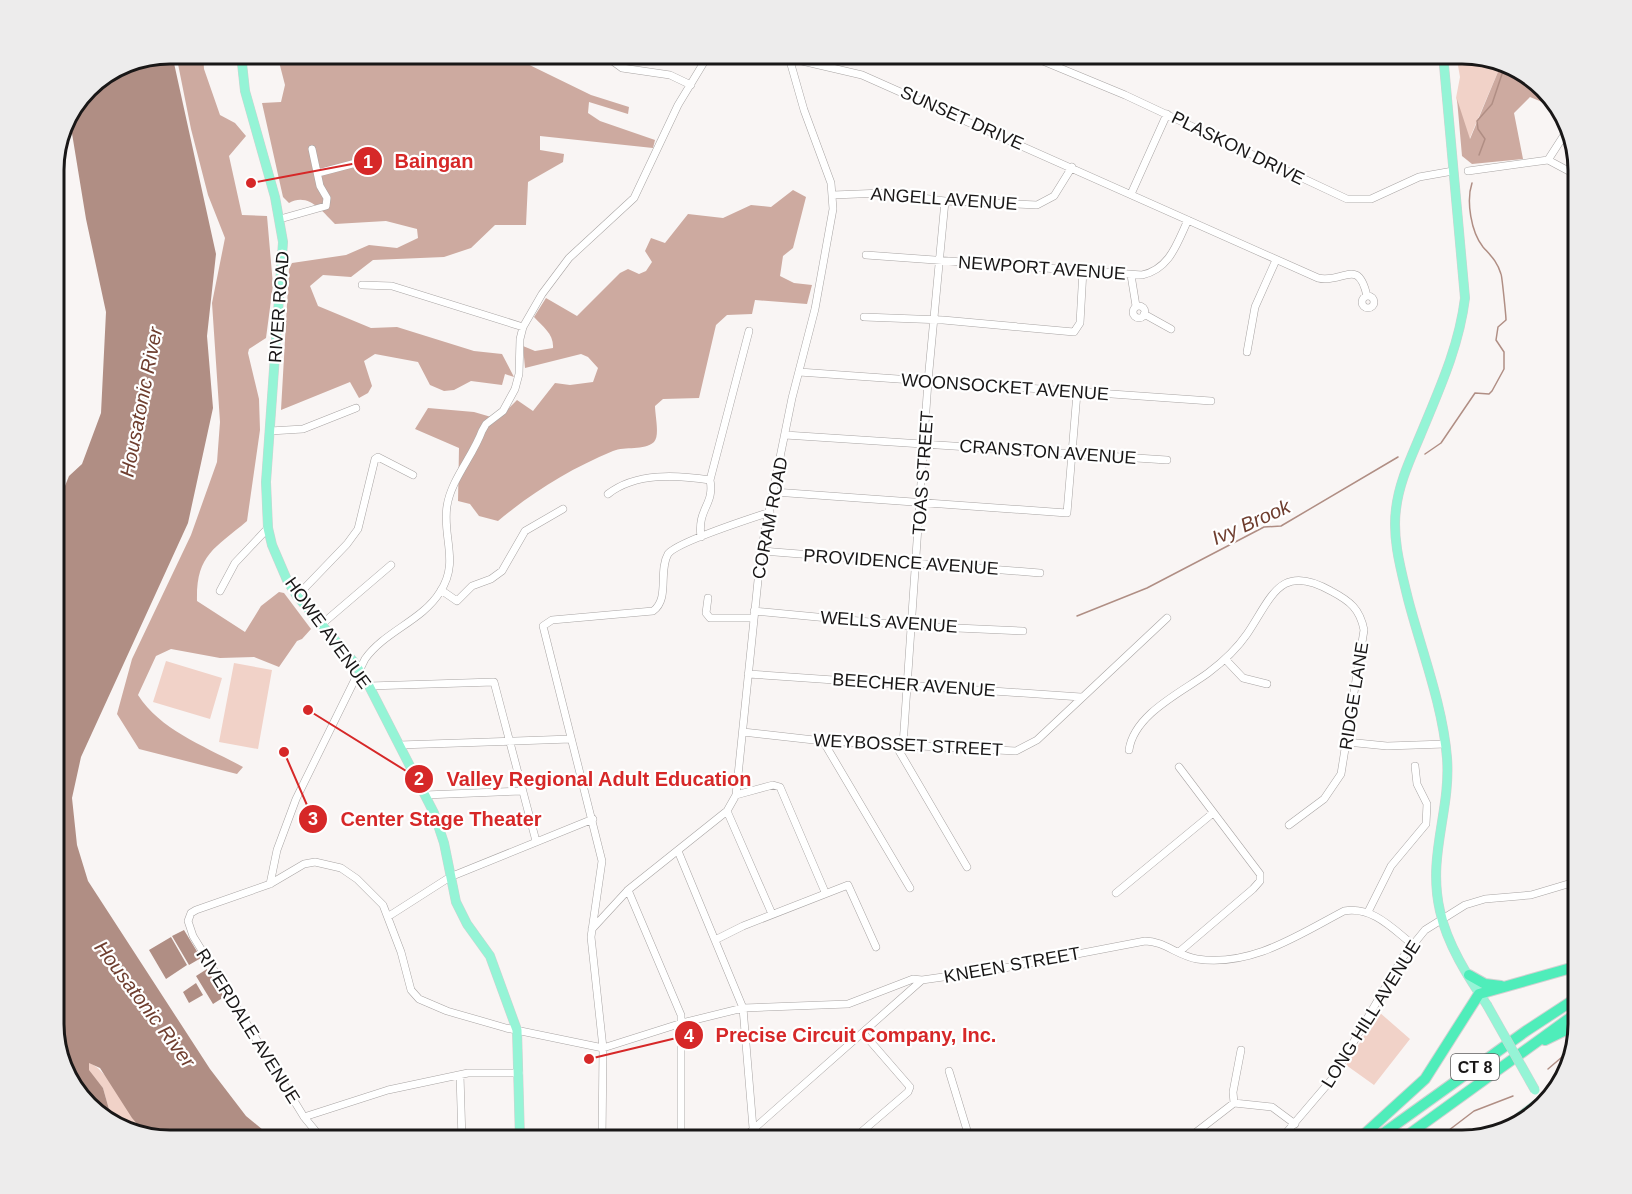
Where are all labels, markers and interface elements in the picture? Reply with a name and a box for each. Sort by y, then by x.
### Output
street label: SUNSET DRIVE [897,82,1027,154]
street label: PLASKON DRIVE [1168,107,1308,189]
callout: Baingan [353,142,486,180]
text: Baingan [395,150,473,172]
text: 1 [363,152,373,172]
street label: ANGELL AVENUE [870,184,1018,214]
street label: RIVER ROAD [265,250,293,364]
street label: NEWPORT AVENUE [957,252,1127,284]
water label: Housatonic River [116,324,167,479]
street label: WOONSOCKET AVENUE [900,370,1110,404]
street label: TOAS STREET [909,410,937,536]
street label: CRANSTON AVENUE [959,436,1137,468]
street label: CORAM ROAD [748,455,792,581]
water label: Ivy Brook [1208,495,1294,549]
street label: PROVIDENCE AVENUE [803,545,999,579]
street label: HOWE AVENUE [281,573,375,693]
street label: WELLS AVENUE [820,607,958,637]
street label: RIDGE LANE [1336,641,1372,751]
street label: BEECHER AVENUE [832,669,996,701]
street label: WEYBOSSET STREET [813,730,1003,760]
callout: Valley Regional Adult Education [404,760,764,798]
text: Valley Regional Adult Education [447,768,751,790]
text: 2 [414,769,424,789]
callout: Center Stage Theater [298,800,554,838]
text: Center Stage Theater [340,808,542,830]
text: 3 [308,809,318,829]
water label: Housatonic River [90,937,200,1072]
street label: LONG HILL AVENUE [1317,937,1425,1091]
street label: KNEEN STREET [942,943,1082,987]
street label: RIVERDALE AVENUE [192,945,304,1107]
callout: Precise Circuit Company, Inc. [674,1016,1009,1054]
text: Precise Circuit Company, Inc. [716,1024,996,1046]
text: 4 [684,1026,694,1046]
road number: CT 8 [1451,1054,1499,1080]

